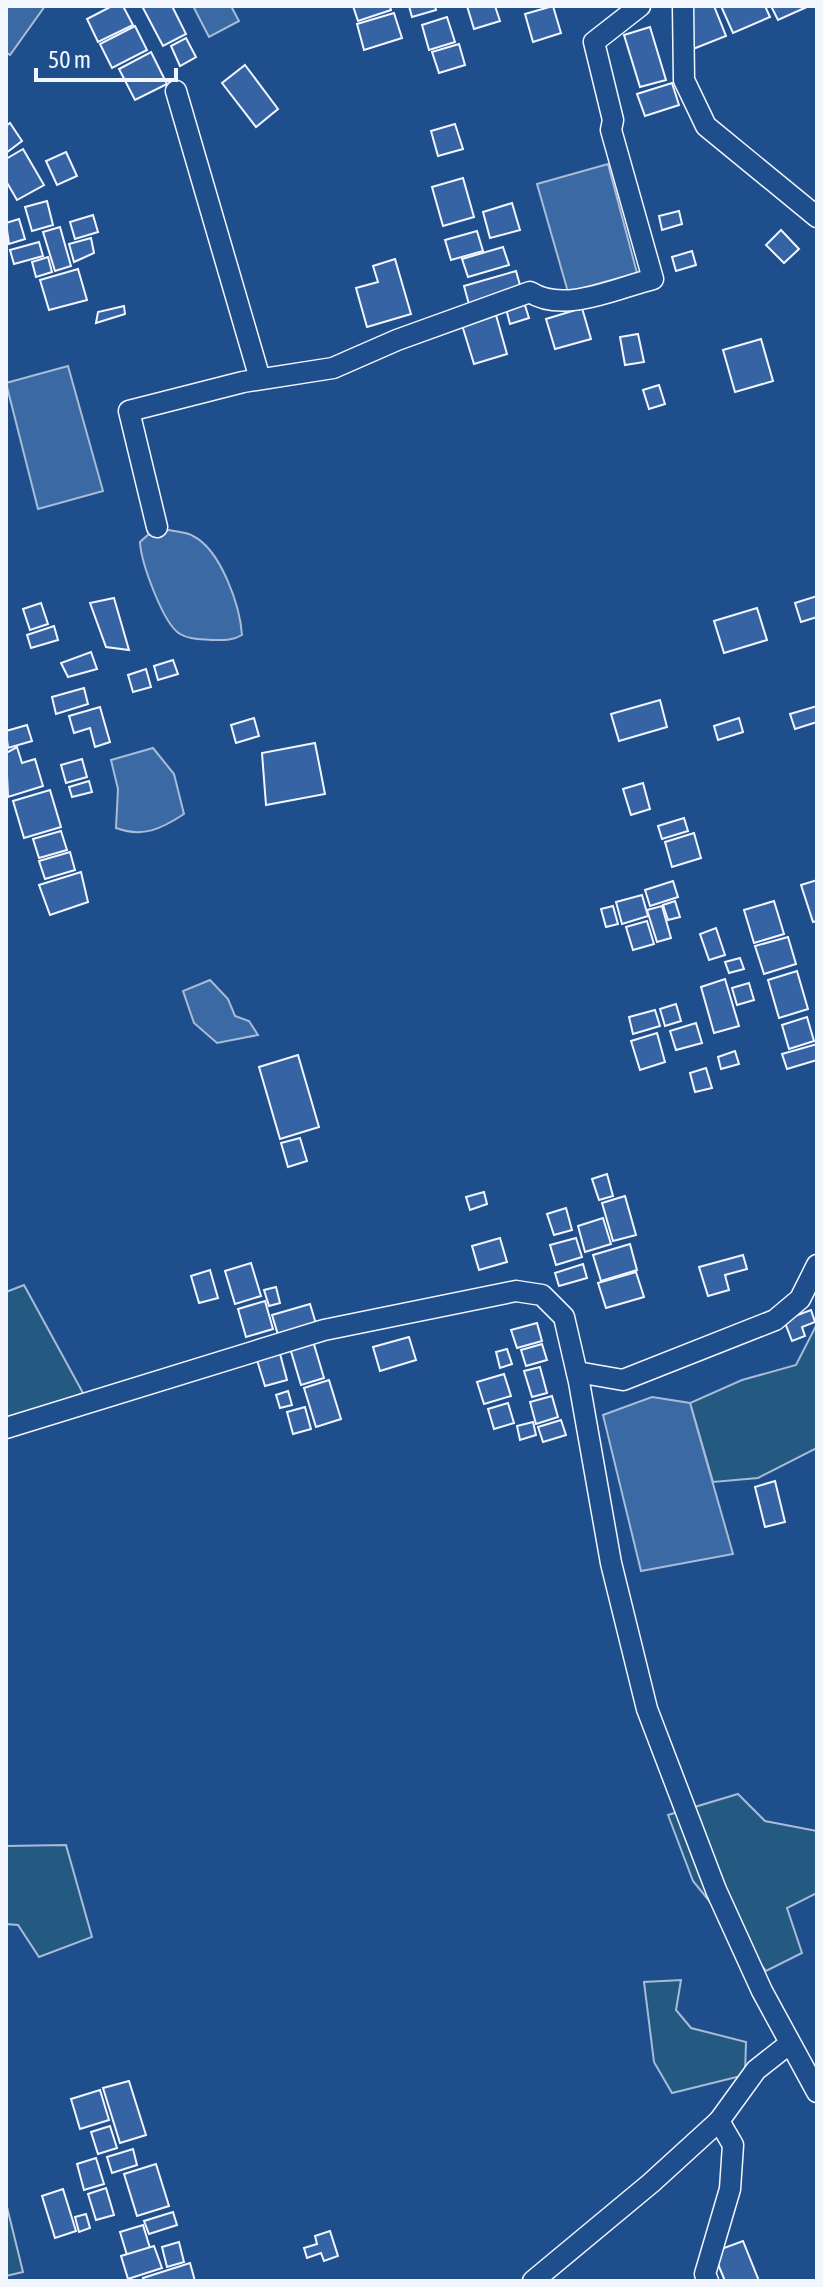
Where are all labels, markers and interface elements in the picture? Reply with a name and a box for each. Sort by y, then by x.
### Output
scale bar [36,32,176,82]
text: 50 m [48,46,91,73]

